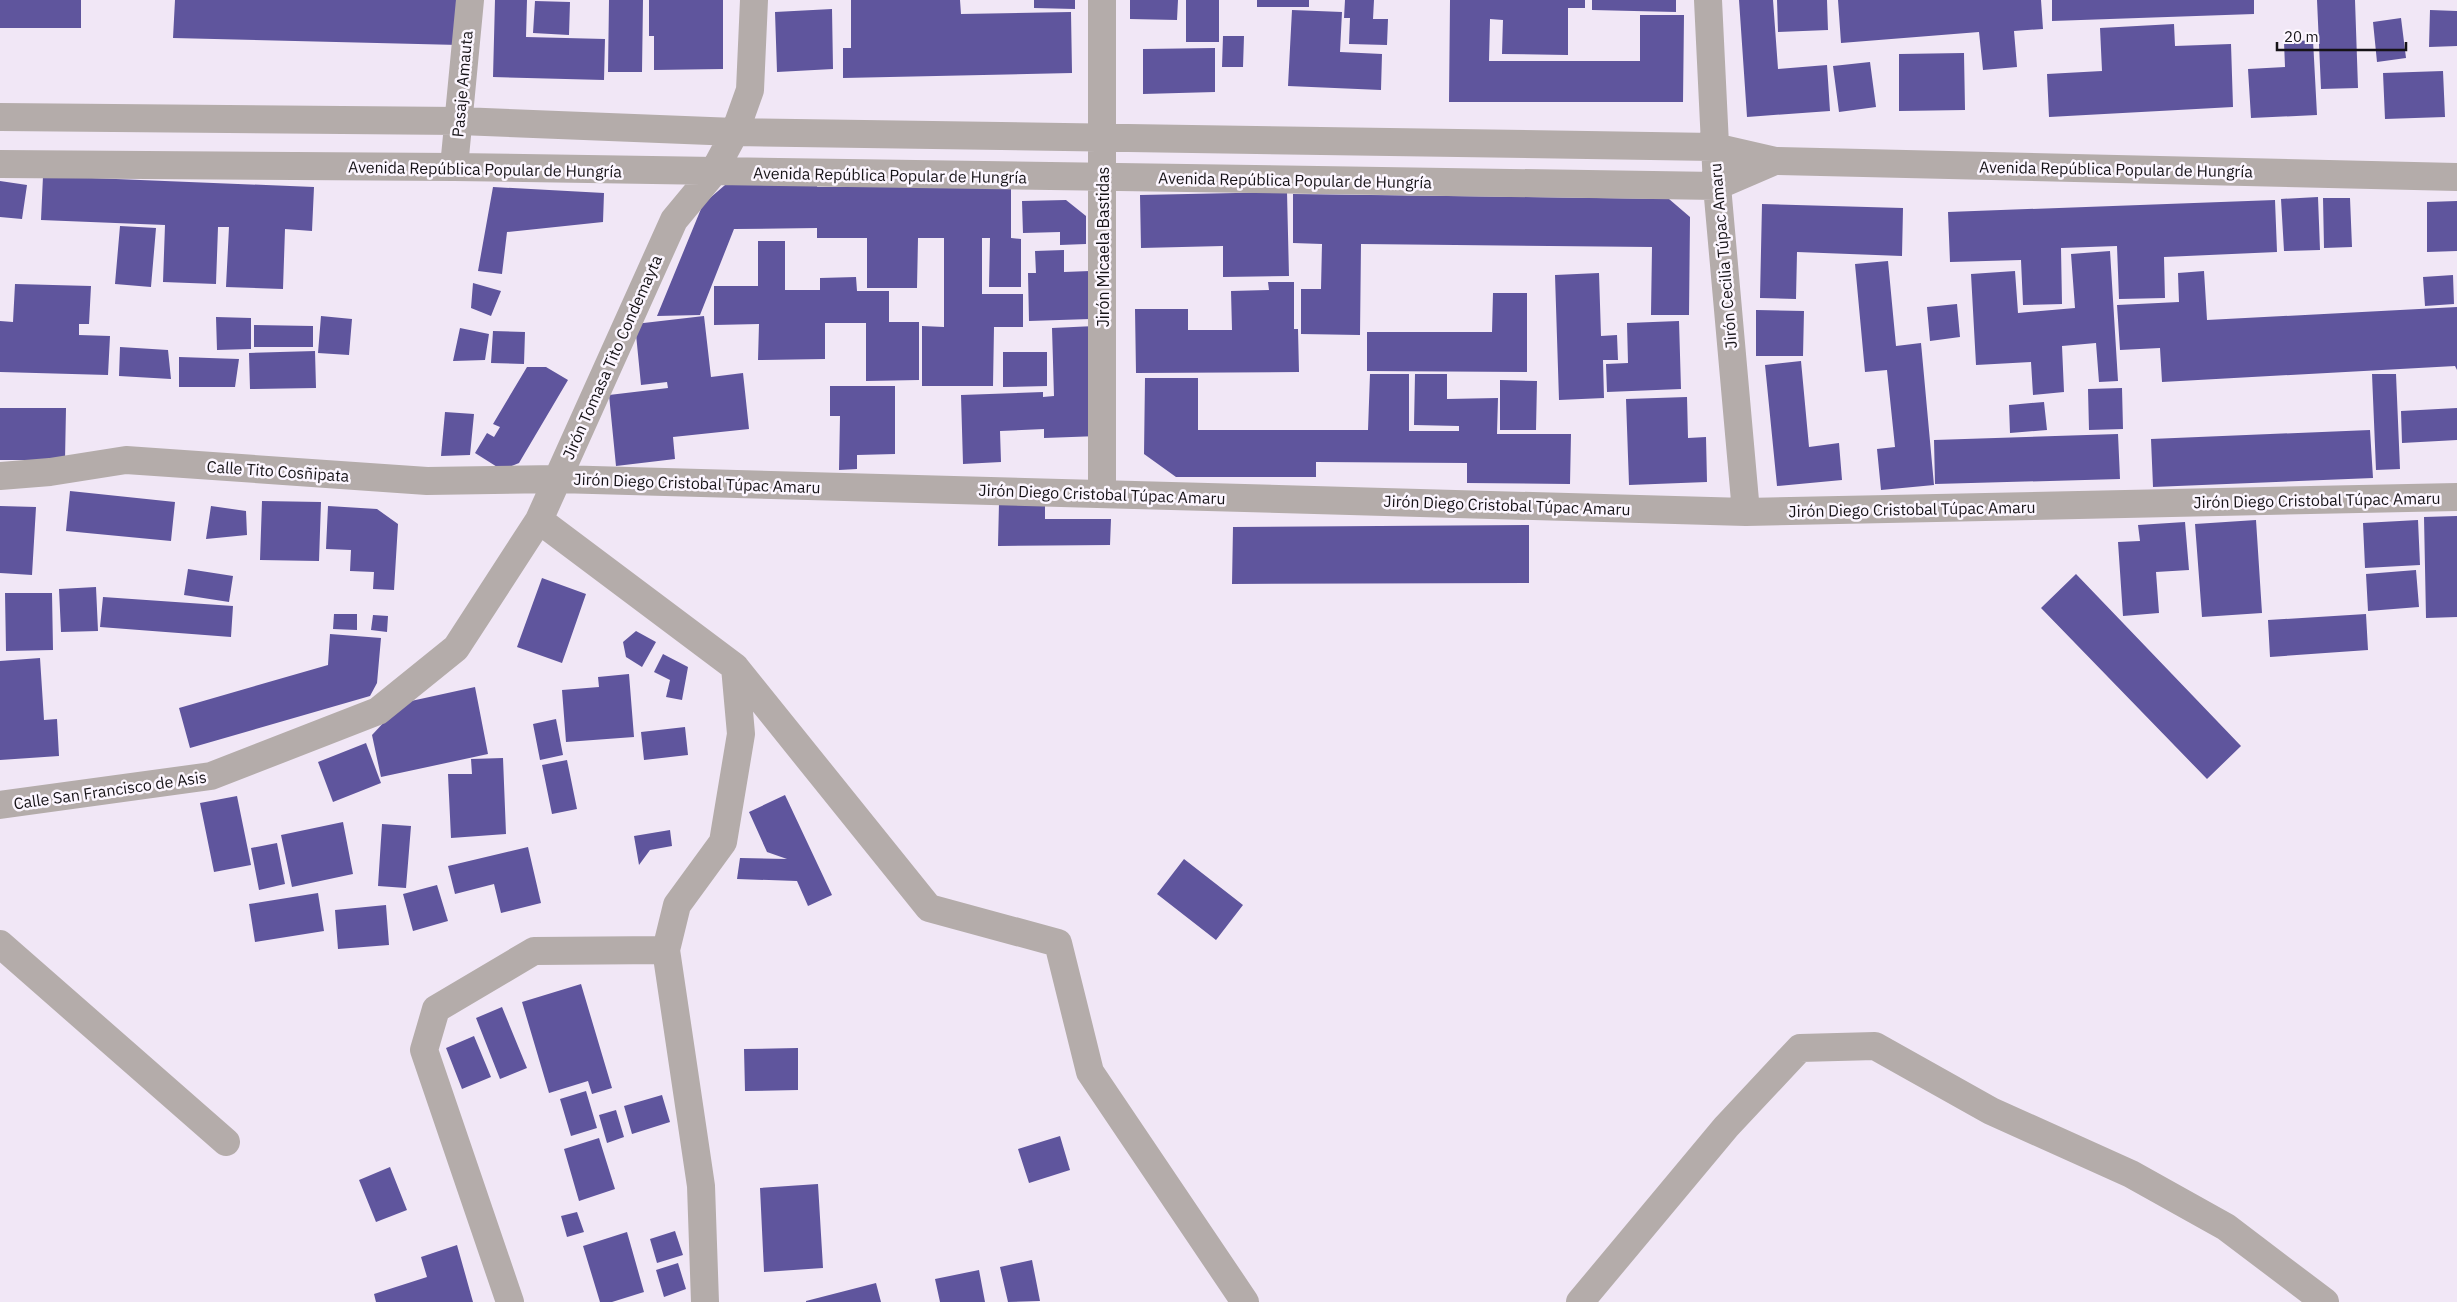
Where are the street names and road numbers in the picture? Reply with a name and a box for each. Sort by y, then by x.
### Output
street label: Pasaje Amauta [447,29,477,138]
street label: Avenida República Popular de Hungría [348,157,622,181]
street label: Avenida República Popular de Hungría [1979,157,2253,181]
street label: Jirón Cecilia Túpac Amaru [1705,162,1741,350]
street label: Avenida República Popular de Hungría [753,163,1027,187]
street label: Jirón Micaela Bastidas [1093,167,1113,327]
street label: Avenida República Popular de Hungría [1158,168,1432,192]
street label: Jirón Tomasa Tito Condemayta [558,251,666,462]
street label: Calle Tito Cosñipata [206,456,350,486]
street label: Jirón Diego Cristobal Túpac Amaru [573,469,821,497]
street label: Jirón Diego Cristobal Túpac Amaru [978,480,1226,508]
street label: Jirón Diego Cristobal Túpac Amaru [2193,488,2441,512]
street label: Jirón Diego Cristobal Túpac Amaru [1383,491,1631,519]
street label: Jirón Diego Cristobal Túpac Amaru [1788,497,2036,521]
street label: Calle San Francisco de Asis [12,767,208,813]

